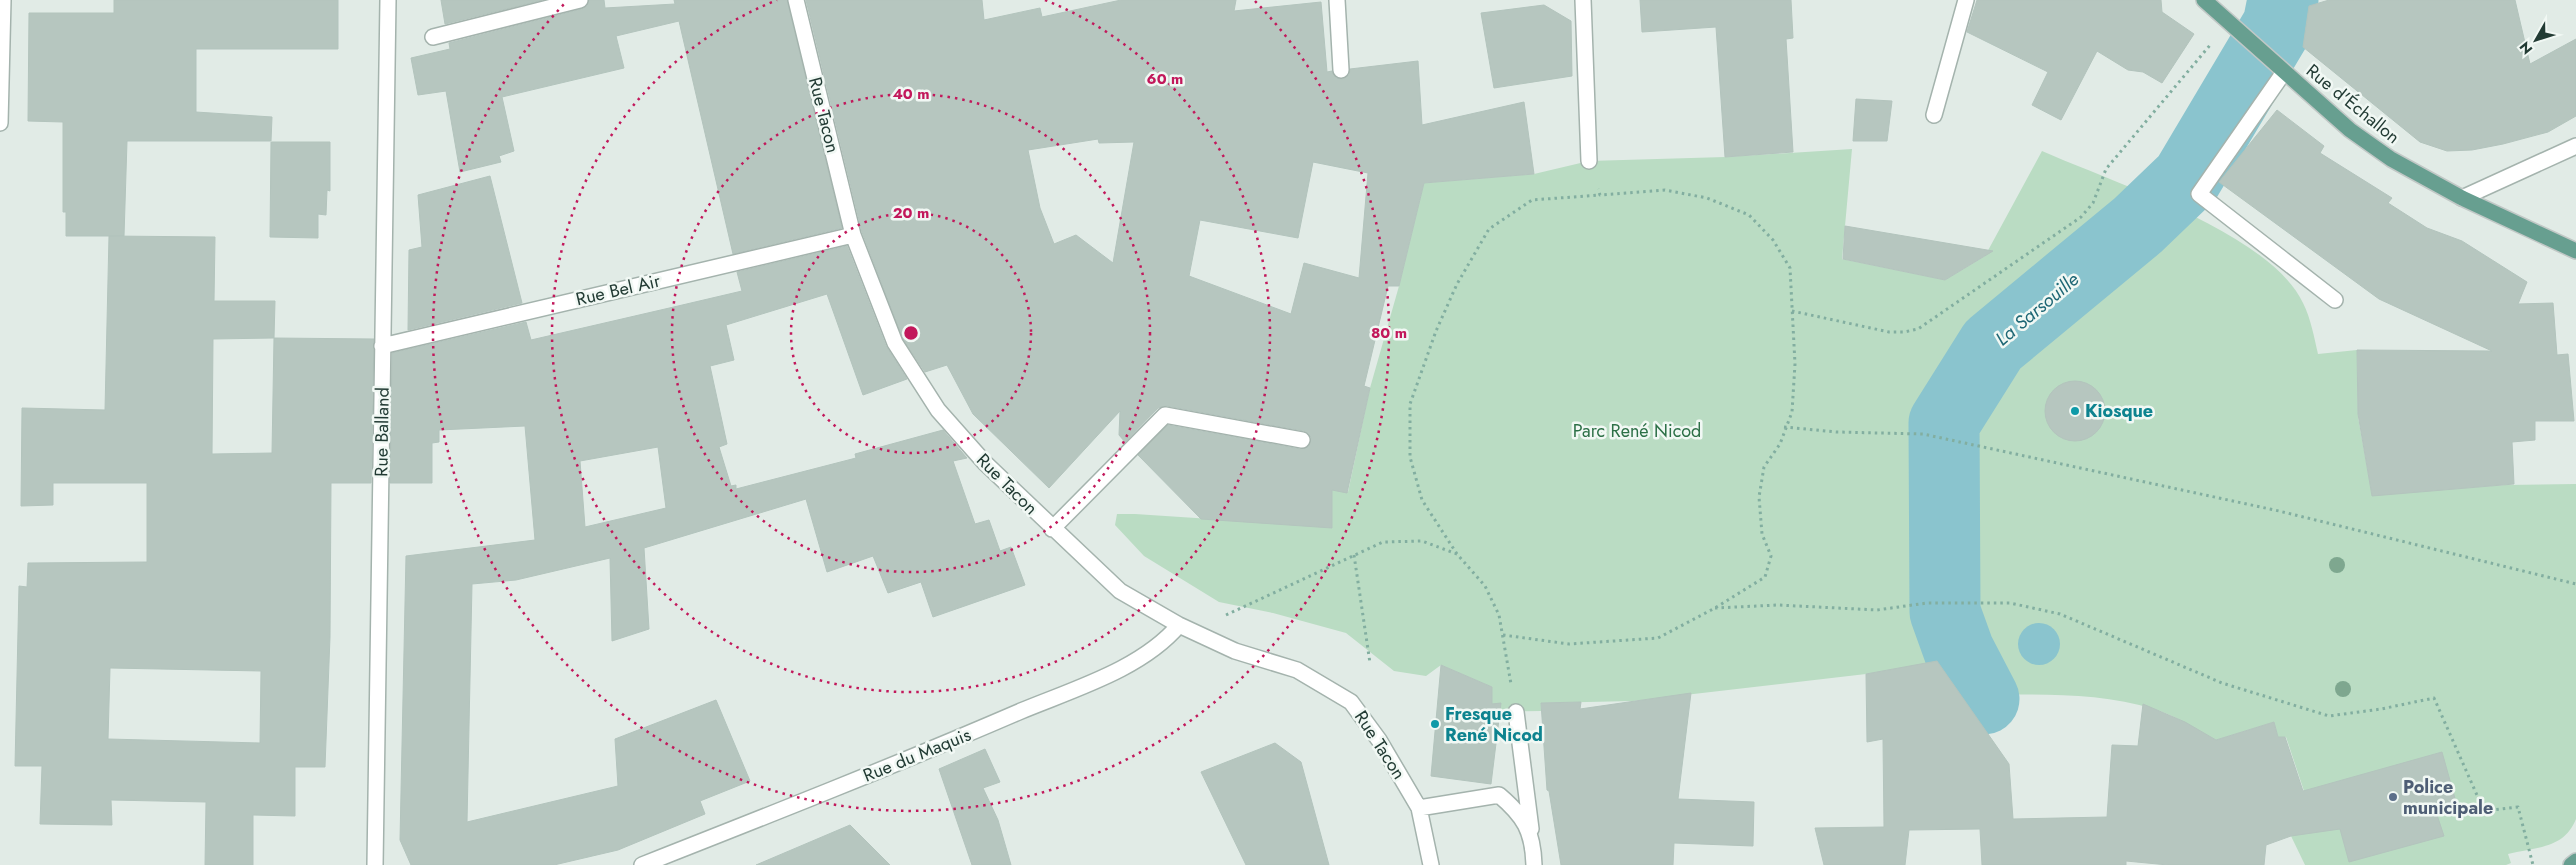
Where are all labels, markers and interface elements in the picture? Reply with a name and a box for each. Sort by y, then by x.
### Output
north arrow [2511,15,2561,65]
text: N [2515,38,2537,59]
street label: Rue d'Échallon [2301,58,2405,150]
text: 60 m [1147,68,1183,90]
street label: Rue Tacon [802,74,846,156]
text: 40 m [892,83,930,105]
text: 20 m [893,202,929,224]
water label: La Sarsouille [1989,266,2085,352]
street label: Rue Bel Air [573,267,664,312]
text: 80 m [1371,322,1407,344]
centre of rings [902,324,920,342]
street label: Rue Balland [368,387,396,477]
place label: Kiosque [2085,398,2153,424]
marker: Kiosque [2069,405,2081,417]
park label: Parc René Nicod [1573,418,1701,444]
street label: Rue Tacon [970,447,1044,521]
place label: Fresque René Nicod [1445,701,1543,748]
street label: Rue Tacon [1348,705,1412,785]
marker: Fresque René Nicod [1429,718,1441,730]
street label: Rue du Maquis [859,722,975,788]
place label: Police municipale [2403,774,2493,821]
marker: Police municipale [2387,791,2399,803]

